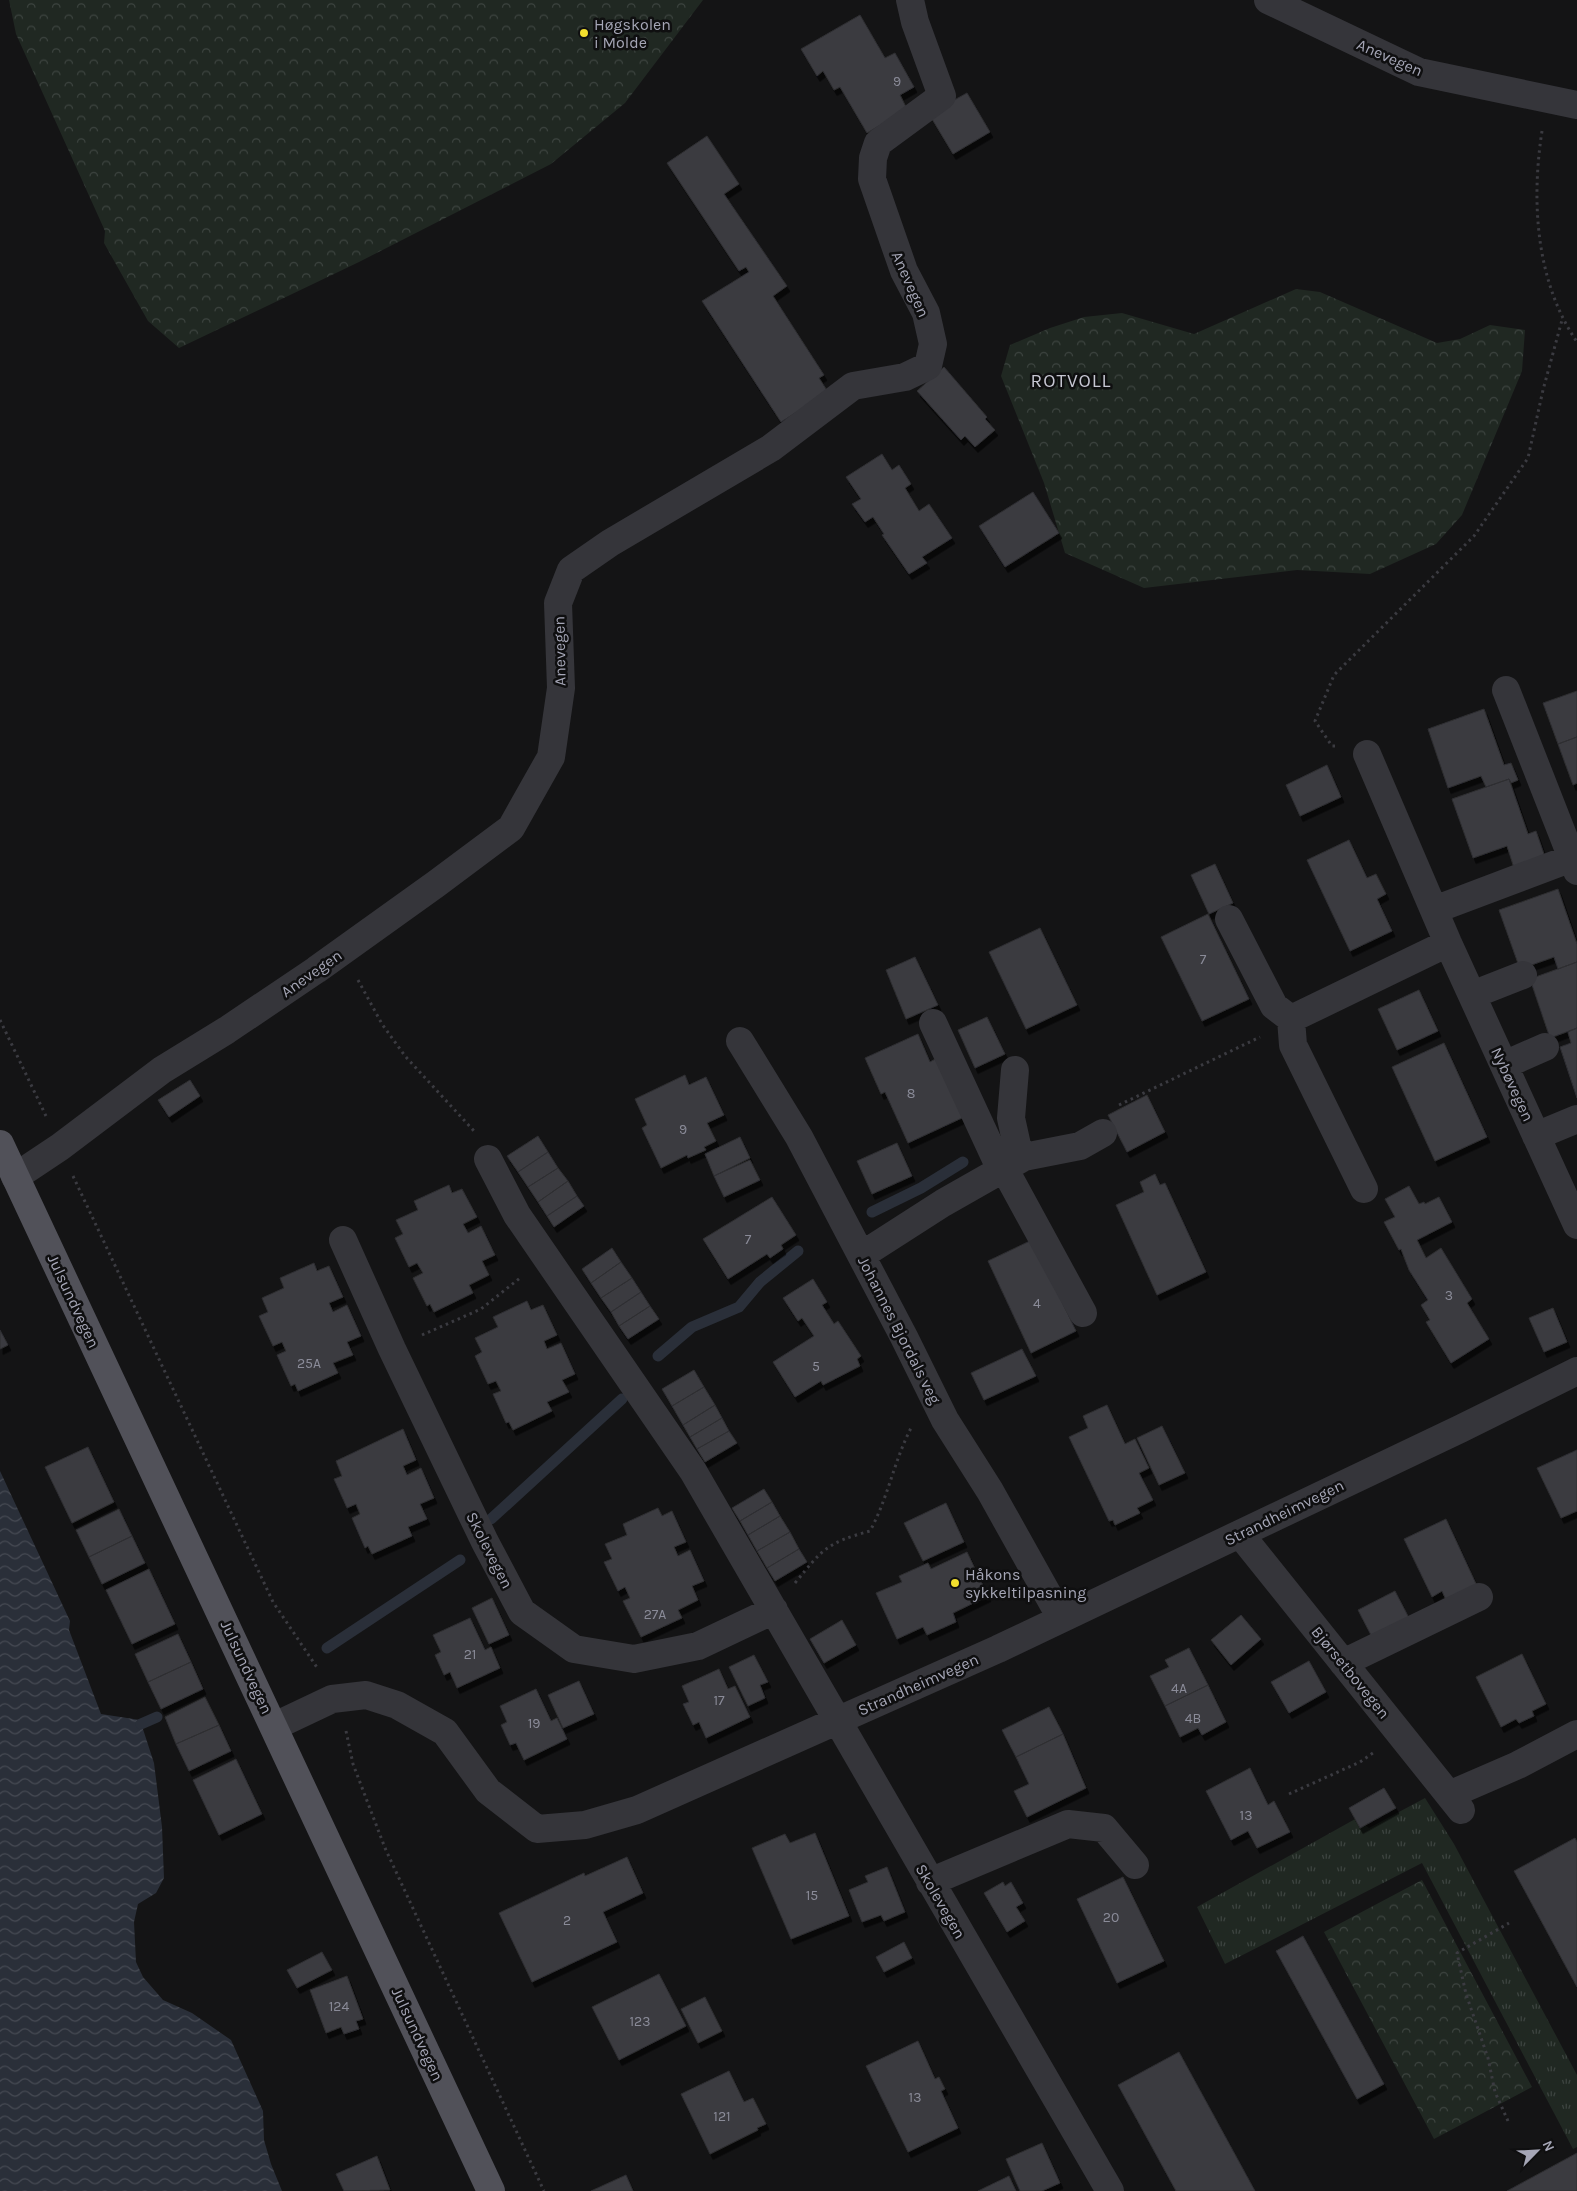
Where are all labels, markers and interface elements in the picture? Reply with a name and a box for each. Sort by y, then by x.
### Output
place label: Høgskolen i Molde [594,15,671,52]
marker: Høgskolen i Molde [578,27,590,39]
street label: Anevegen [1354,34,1426,80]
house number: 9 [893,73,901,90]
street label: Anevegen [888,248,934,320]
district label: ROTVOLL [1031,370,1111,392]
street label: Anevegen [549,616,570,686]
street label: Anevegen [277,945,346,1001]
house number: 7 [1200,951,1207,968]
street label: Nybøvegen [1487,1044,1538,1124]
house number: 8 [907,1085,915,1102]
house number: 9 [679,1121,687,1138]
house number: 7 [745,1231,752,1248]
street label: Julsundvegen [44,1251,104,1351]
street label: Johannes Bjordals veg [854,1253,945,1407]
house number: 3 [1445,1287,1453,1304]
house number: 4 [1033,1295,1041,1312]
house number: 25A [297,1355,321,1372]
house number: 5 [812,1358,820,1375]
street label: Strandheimvegen [1222,1475,1347,1550]
street label: Skolevegen [462,1509,517,1592]
place label: Håkons sykkeltilpasning [965,1565,1086,1602]
marker: Håkons sykkeltilpasning [949,1577,961,1589]
house number: 27A [644,1606,666,1623]
street label: Julsundvegen [217,1617,277,1717]
street label: Bjørsetbovegen [1308,1622,1394,1722]
house number: 21 [464,1646,476,1663]
street label: Strandheimvegen [855,1649,982,1720]
house number: 4A [1171,1680,1187,1697]
house number: 17 [713,1692,725,1709]
house number: 4B [1185,1710,1201,1727]
house number: 19 [528,1715,540,1732]
house number: 13 [1240,1807,1252,1824]
street label: Skolevegen [912,1860,970,1942]
house number: 15 [806,1887,818,1904]
house number: 20 [1103,1909,1119,1926]
house number: 2 [563,1912,571,1929]
street label: Julsundvegen [388,1984,448,2084]
house number: 124 [329,1998,349,2015]
house number: 123 [629,2013,651,2030]
house number: 13 [909,2089,921,2106]
house number: 121 [713,2108,731,2125]
north arrow [1512,2126,1562,2176]
text: N [1539,2138,1558,2154]

